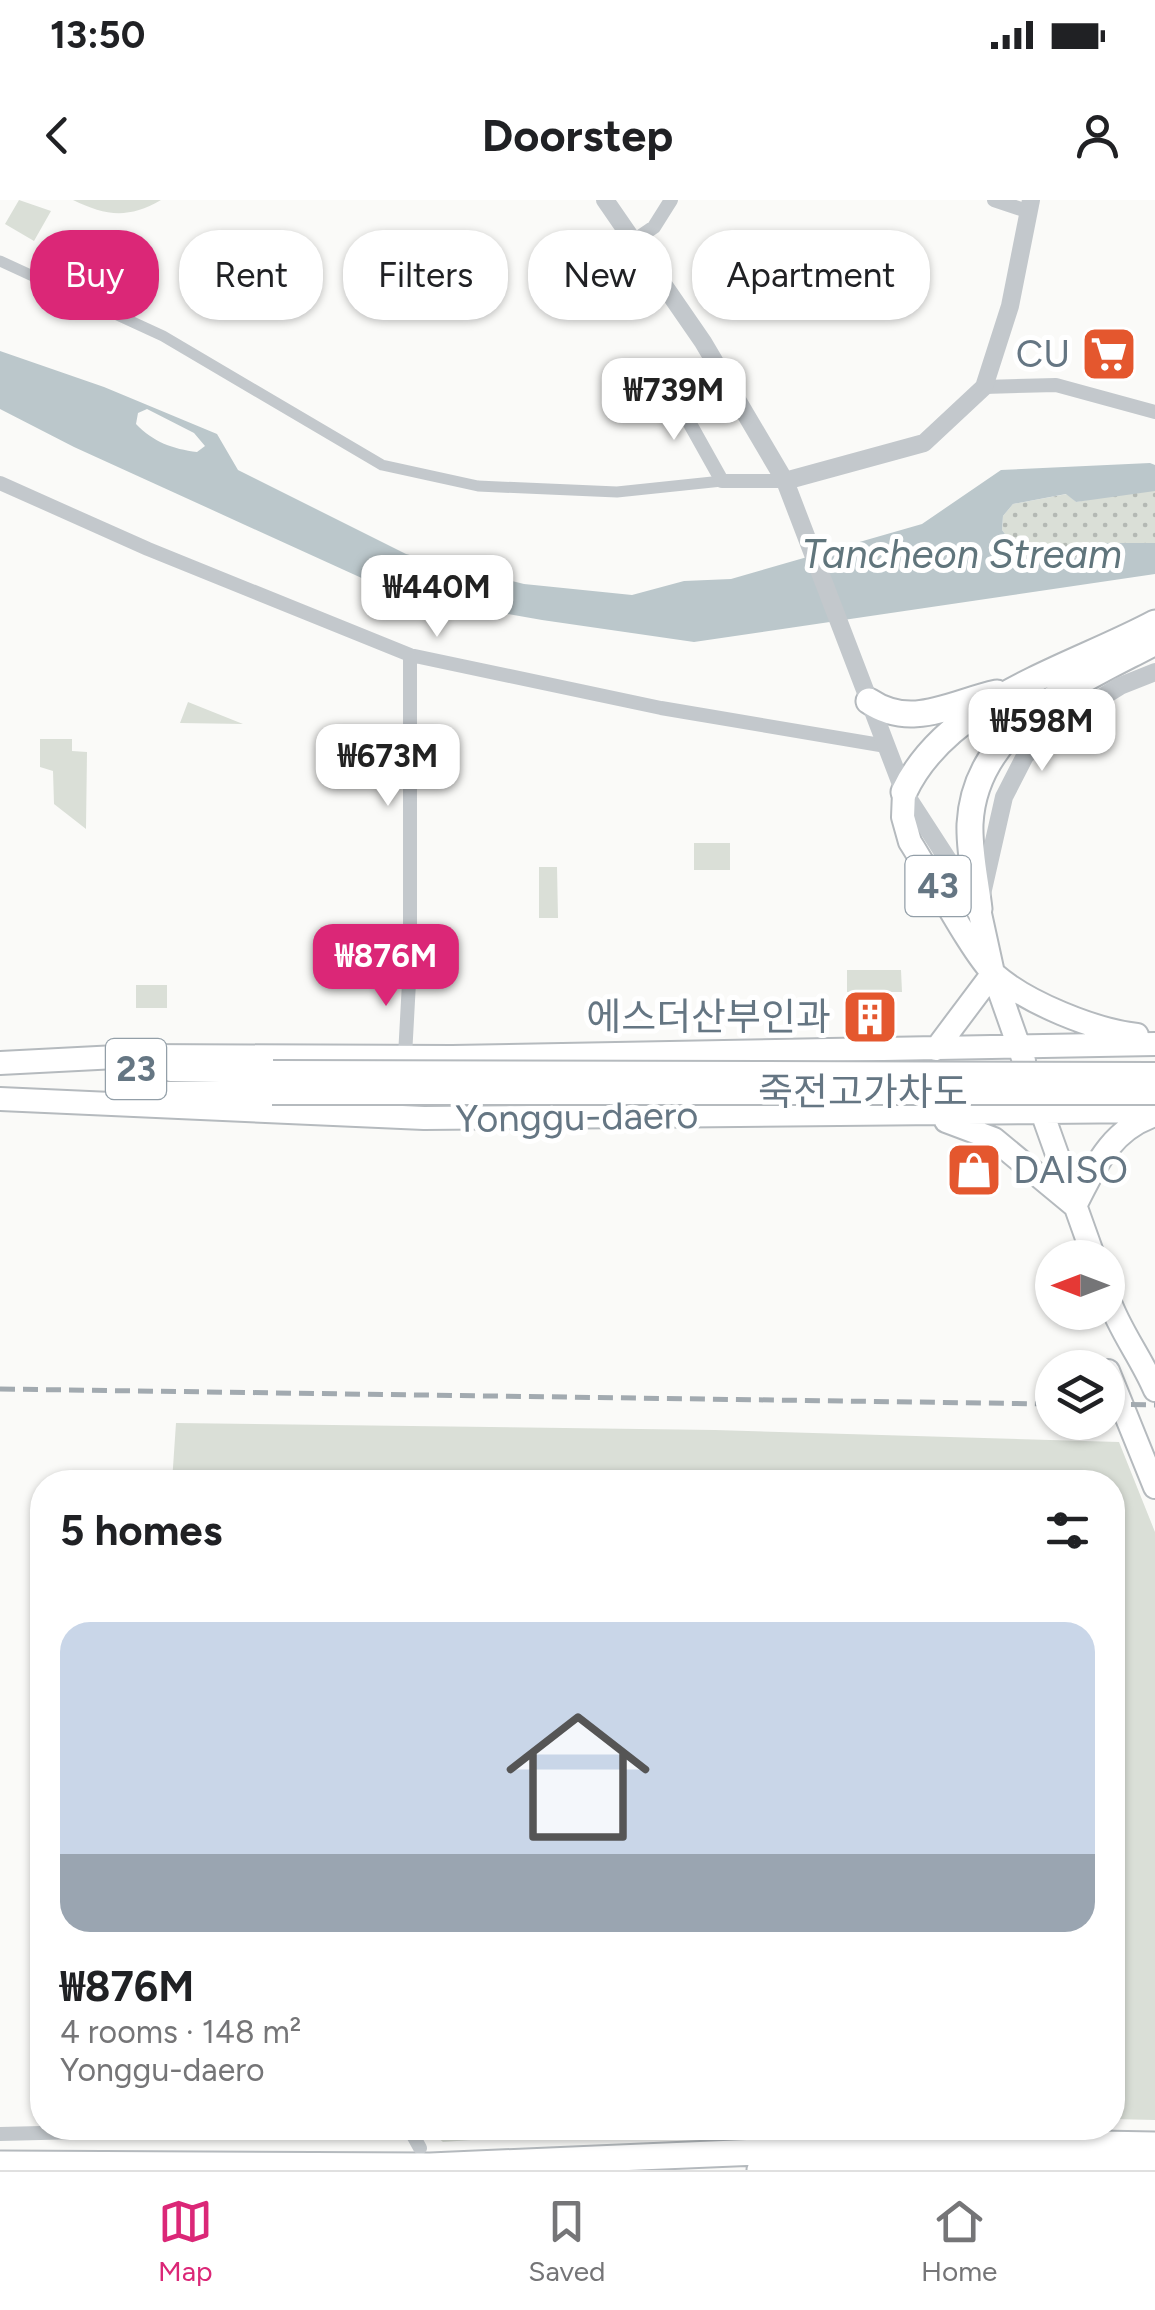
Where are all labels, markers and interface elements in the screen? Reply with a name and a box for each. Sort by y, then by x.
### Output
text: 13:50 [50,12,145,58]
icon: back [30,108,85,163]
text: Doorstep [482,108,673,162]
icon: person [1070,108,1125,163]
chip: Buy [30,230,159,320]
chip: Rent [179,230,323,320]
chip: Filters [343,230,508,320]
chip: New [528,230,672,320]
chip: Apartment [692,230,930,320]
supermarket icon: CU [1079,324,1139,384]
place label: CU [1016,331,1070,377]
pin: ₩739M [604,358,744,443]
text: ₩739M [624,371,724,409]
water label: Tancheon Stream [802,530,1122,578]
pin: ₩440M [367,555,507,640]
text: ₩440M [383,568,491,606]
pin: ₩598M [972,689,1112,774]
text: ₩598M [990,702,1094,740]
pin: ₩673M [318,724,458,809]
text: ₩673M [338,737,438,775]
road number: 43 [906,856,970,916]
pin: ₩876M [316,924,456,1009]
text: ₩876M [335,937,437,975]
building icon: 에스더산부인과 [840,987,900,1047]
place label: 에스더산부인과 [586,994,831,1040]
road number: 23 [106,1039,166,1099]
street label: 죽전고가차도 [758,1069,968,1115]
street label: Yonggu-daero [455,1092,699,1142]
shop icon: DAISO [944,1140,1004,1200]
place label: DAISO [1013,1147,1128,1193]
north arrow [1035,1240,1125,1330]
map controls [1035,1240,1125,1440]
button: layers [1035,1350,1125,1440]
icon: filters [1040,1503,1095,1558]
text: 5 homes [60,1505,222,1556]
icon: home [488,1687,668,1867]
text: ₩876M [60,1961,194,2012]
text: 4 rooms · 148 m² [60,2013,301,2051]
text: Yonggu-daero [60,2051,265,2089]
tab: Map [158,2194,213,2288]
tab: Saved [528,2194,605,2288]
tab: Home [921,2194,997,2288]

